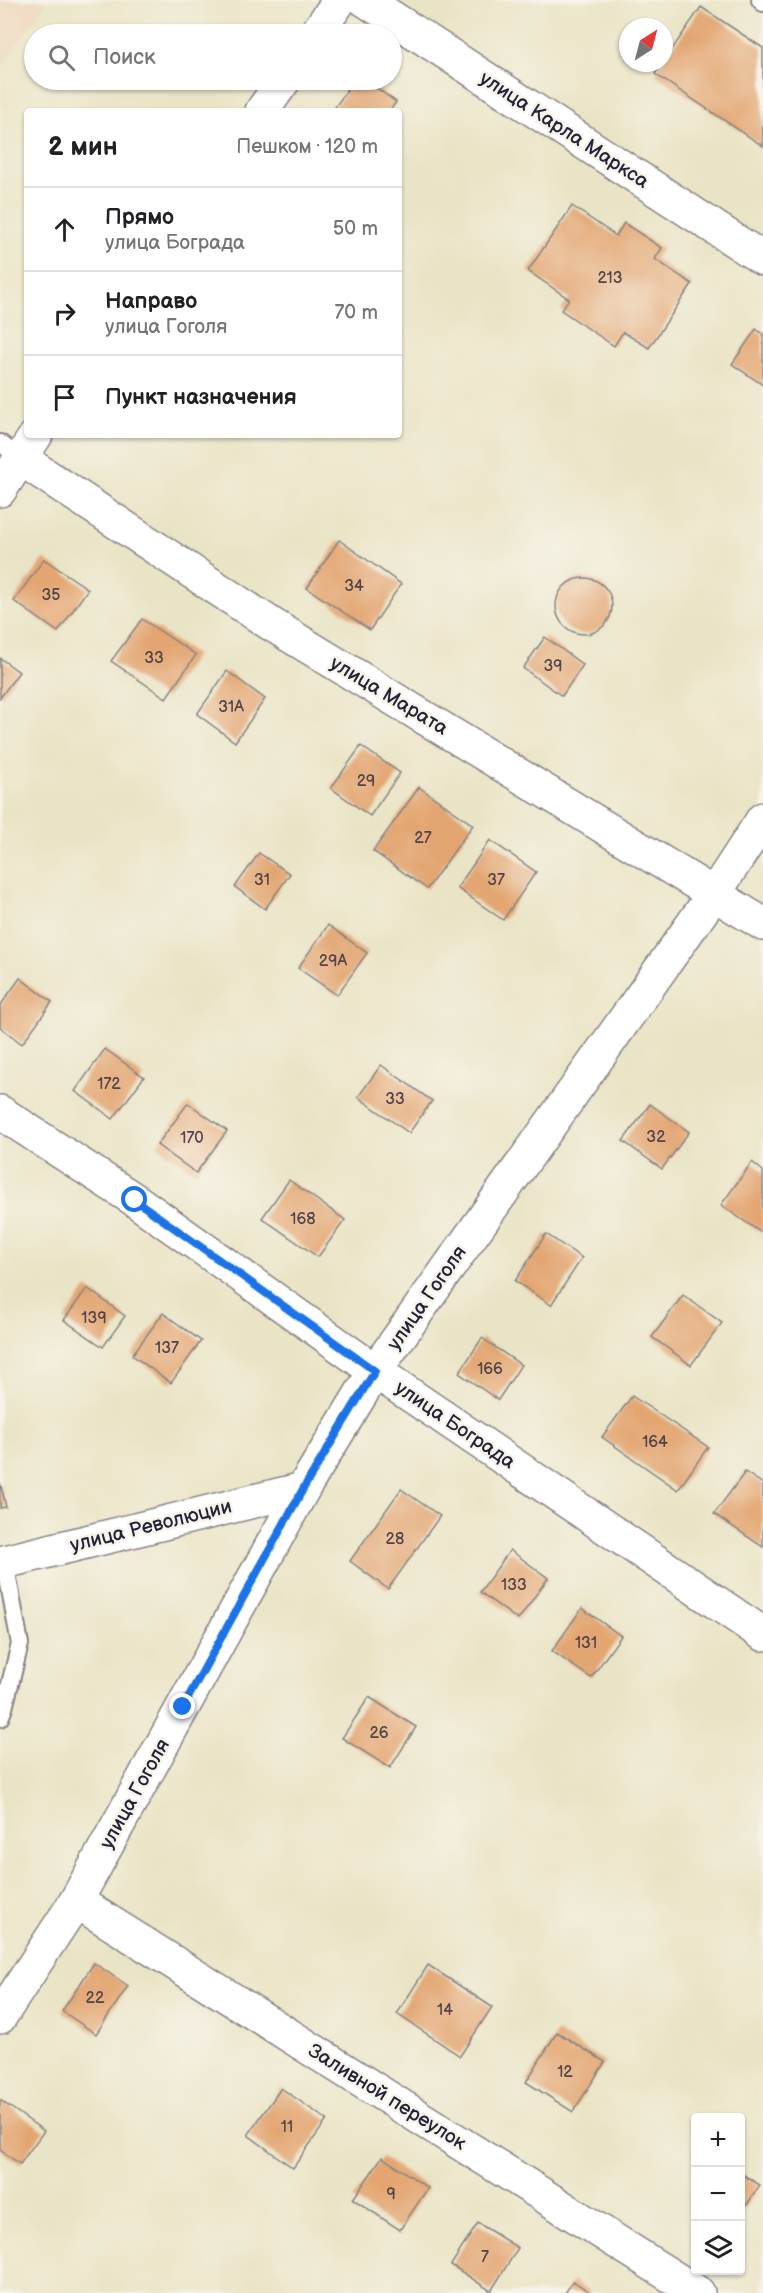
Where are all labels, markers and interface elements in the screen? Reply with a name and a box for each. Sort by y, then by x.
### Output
north arrow [619,18,673,72]
search box [24,24,402,90]
icon: search [45,41,78,74]
text: Поиск [93,44,156,71]
street label: улица Карла Маркса [475,66,653,194]
text: 2 мин [48,132,118,163]
text: Пешком · 120 m [236,135,378,159]
text: Прямо [105,204,174,231]
icon: ahead [48,213,81,246]
text: 50 m [333,217,378,241]
text: улица Бограда [105,231,245,255]
house number: 213 [597,269,623,288]
text: Направо [105,288,197,315]
icon: right [48,297,81,330]
text: 70 m [334,301,378,325]
text: улица Гоголя [105,315,227,339]
icon: arrive [48,381,81,414]
text: Пункт назначения [105,384,297,411]
house number: 34 [344,577,364,596]
house number: 35 [41,586,61,605]
house number: 33 [144,649,164,668]
street label: улица Марата [326,651,452,741]
house number: 39 [543,657,563,676]
house number: 31А [218,698,244,717]
house number: 29 [357,772,375,791]
house number: 27 [414,829,432,848]
house number: 31 [254,871,270,890]
house number: 37 [487,871,505,890]
house number: 29А [319,952,347,971]
house number: 172 [97,1075,121,1094]
house number: 33 [385,1090,405,1109]
house number: 32 [646,1128,666,1147]
house number: 170 [180,1129,204,1148]
route start [121,1186,147,1212]
house number: 168 [290,1210,316,1229]
street label: улица Гоголя [382,1241,472,1355]
house number: 139 [81,1309,107,1328]
house number: 137 [155,1339,179,1358]
house number: 166 [477,1360,503,1379]
street label: улица Бограда [390,1376,520,1474]
house number: 164 [642,1433,668,1452]
street label: улица Революции [68,1494,234,1558]
house number: 28 [386,1530,404,1549]
house number: 133 [501,1576,527,1595]
house number: 131 [575,1634,597,1653]
route end [169,1693,195,1719]
house number: 26 [369,1724,389,1743]
street label: улица Гоголя [95,1735,175,1853]
house number: 22 [86,1989,105,2008]
house number: 14 [437,2001,453,2020]
street label: Заливной переулок [304,2039,471,2156]
house number: 12 [557,2063,573,2082]
map controls [691,2113,745,2275]
button: + [691,2113,745,2167]
house number: 11 [281,2118,293,2137]
button: − [691,2167,745,2221]
house number: 9 [386,2185,396,2204]
button: layers [691,2221,745,2275]
house number: 7 [481,2248,489,2267]

